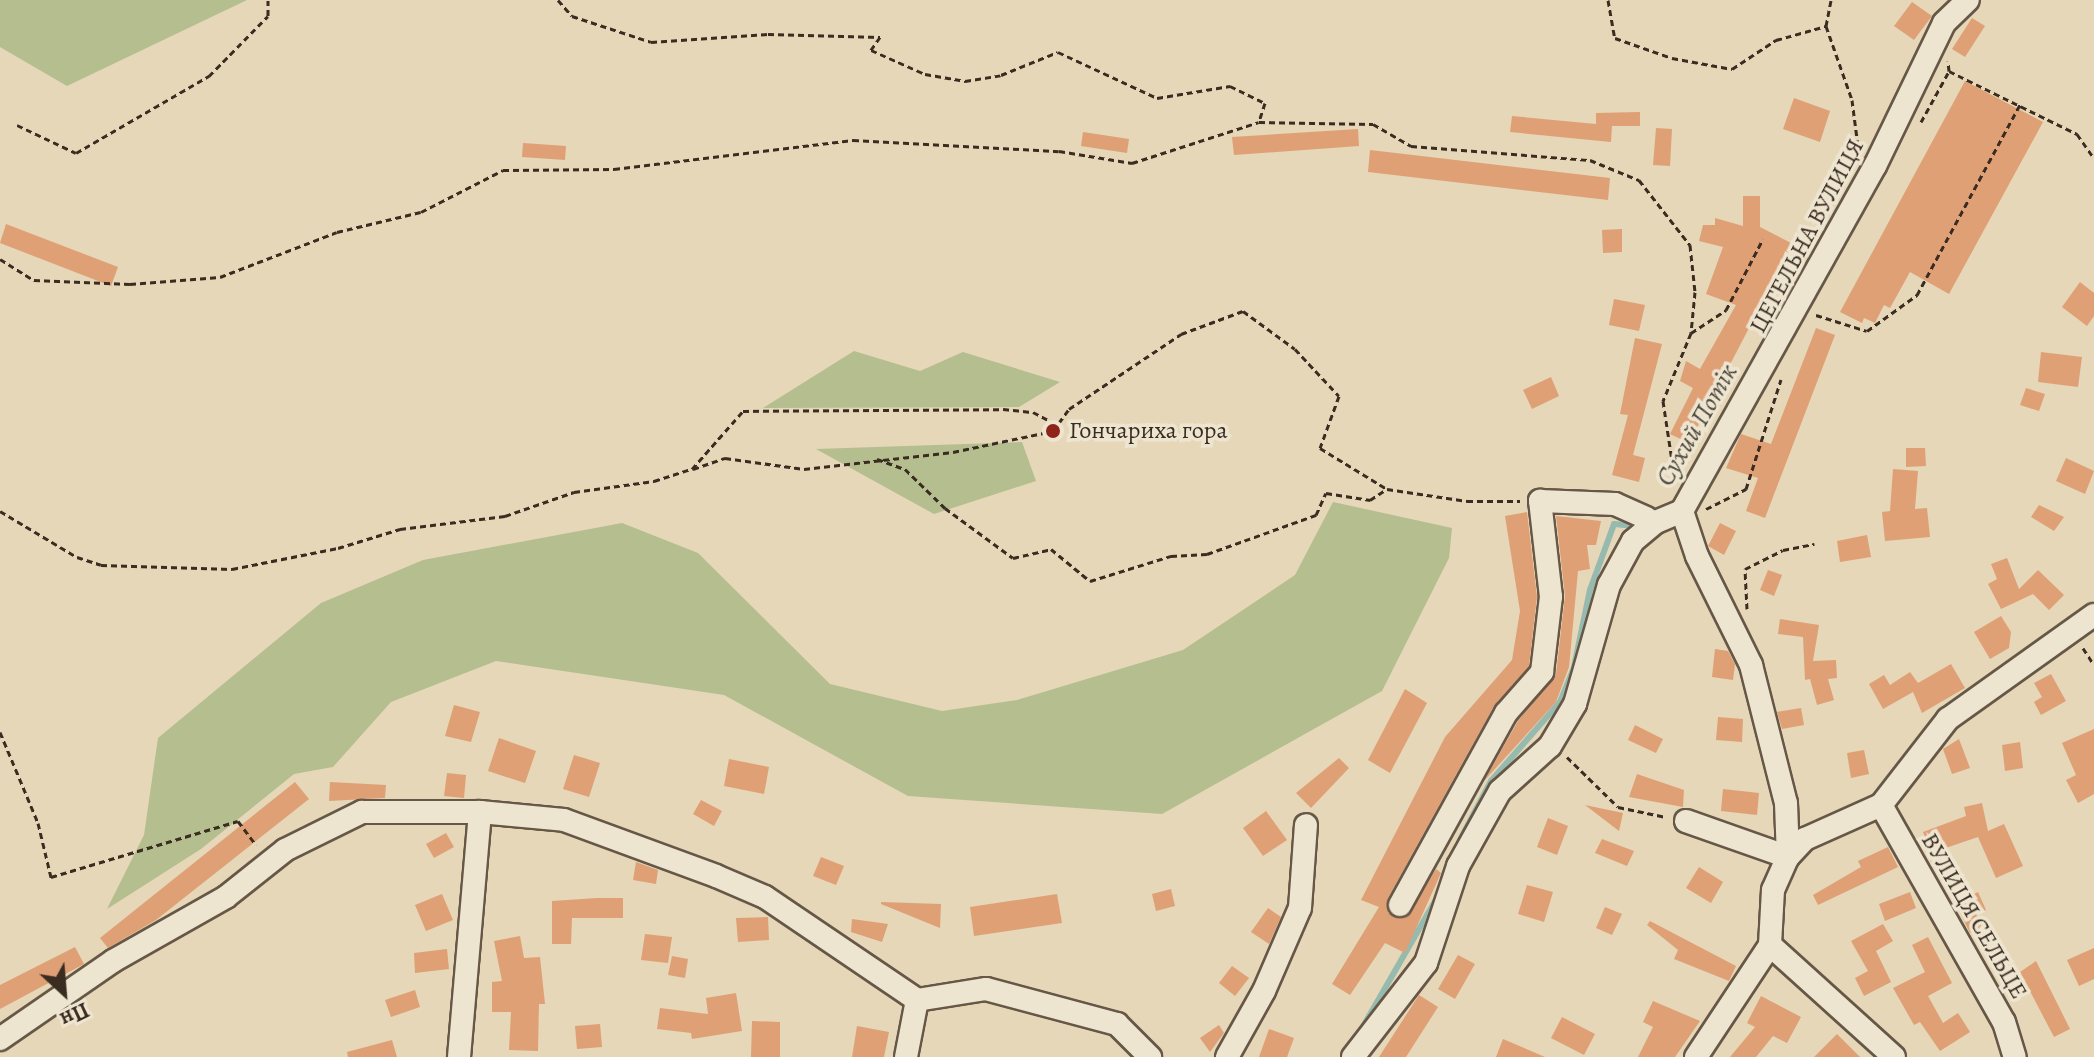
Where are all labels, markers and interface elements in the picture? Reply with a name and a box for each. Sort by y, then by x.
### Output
street label: ЦЕГЕЛЬНА ВУЛИЦЯ [1744,134,1870,338]
water label: Сухий Потік [1650,358,1744,492]
place label: Гончариха гора [1069,417,1227,445]
marker: Гончариха гора [1044,422,1062,440]
street label: ВУЛИЦЯ СЕЛЬЦЕ [1915,828,2033,1004]
north arrow [24,953,104,1033]
text: Пн [55,995,94,1034]

